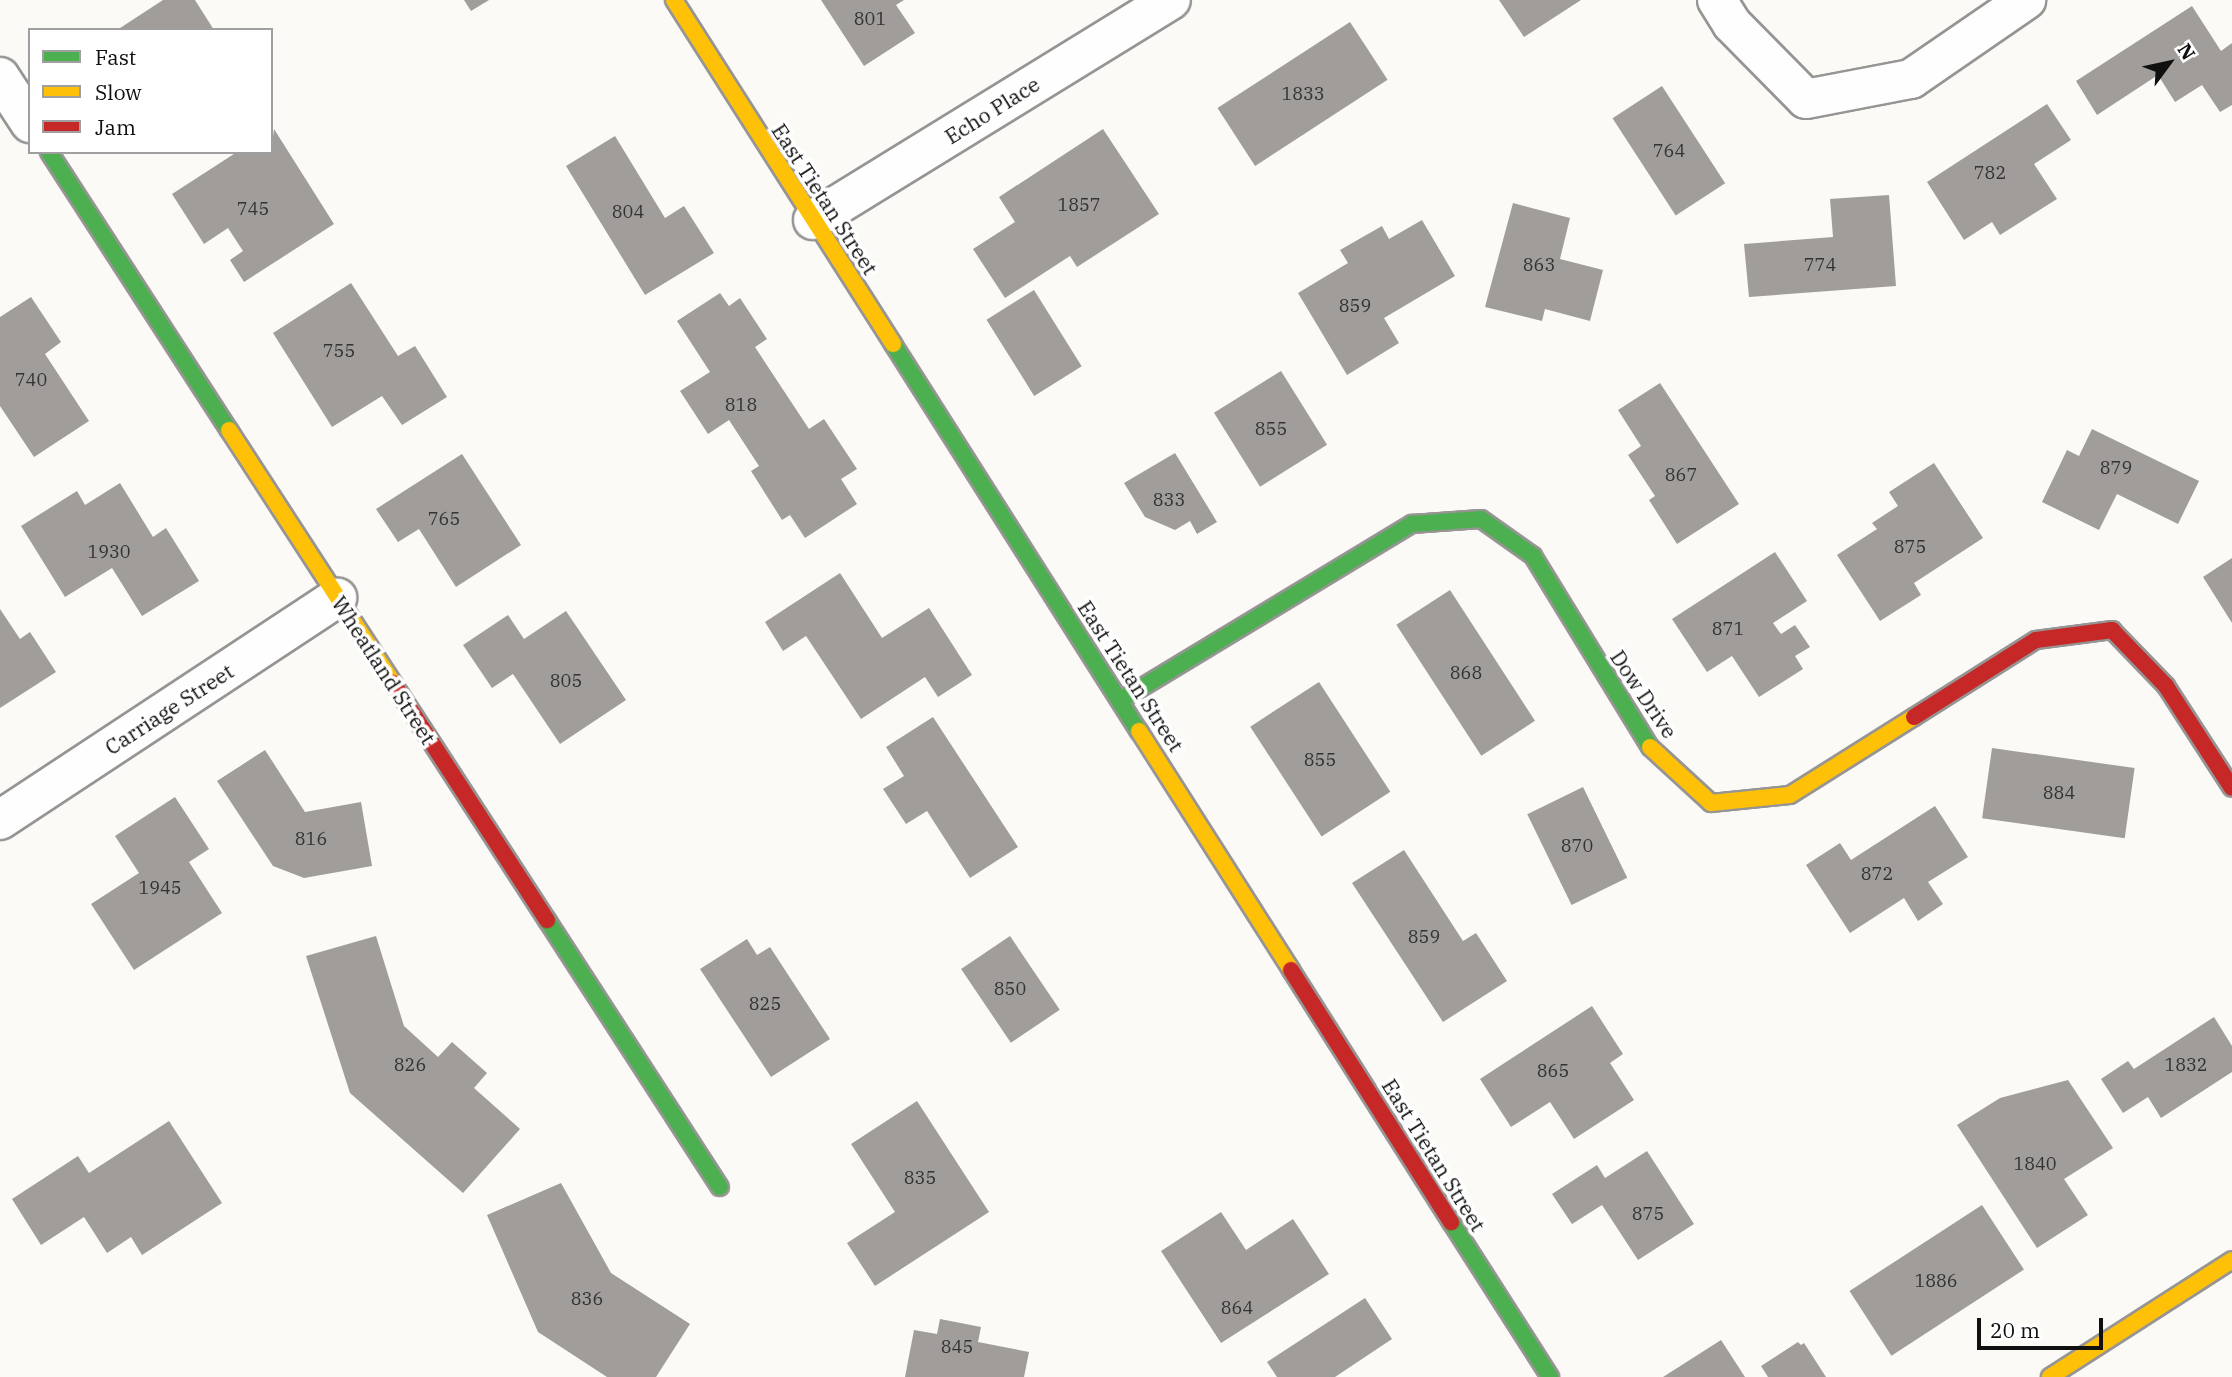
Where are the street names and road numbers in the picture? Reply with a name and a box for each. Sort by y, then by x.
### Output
street label: Echo Place [940,71,1044,149]
street label: East Tietan Street [767,119,883,279]
street label: Wheatland Street [327,591,441,749]
street label: East Tietan Street [1073,596,1189,756]
street label: Dow Drive [1605,645,1683,743]
street label: Carriage Street [100,658,238,760]
street label: East Tietan Street [1377,1074,1491,1236]

